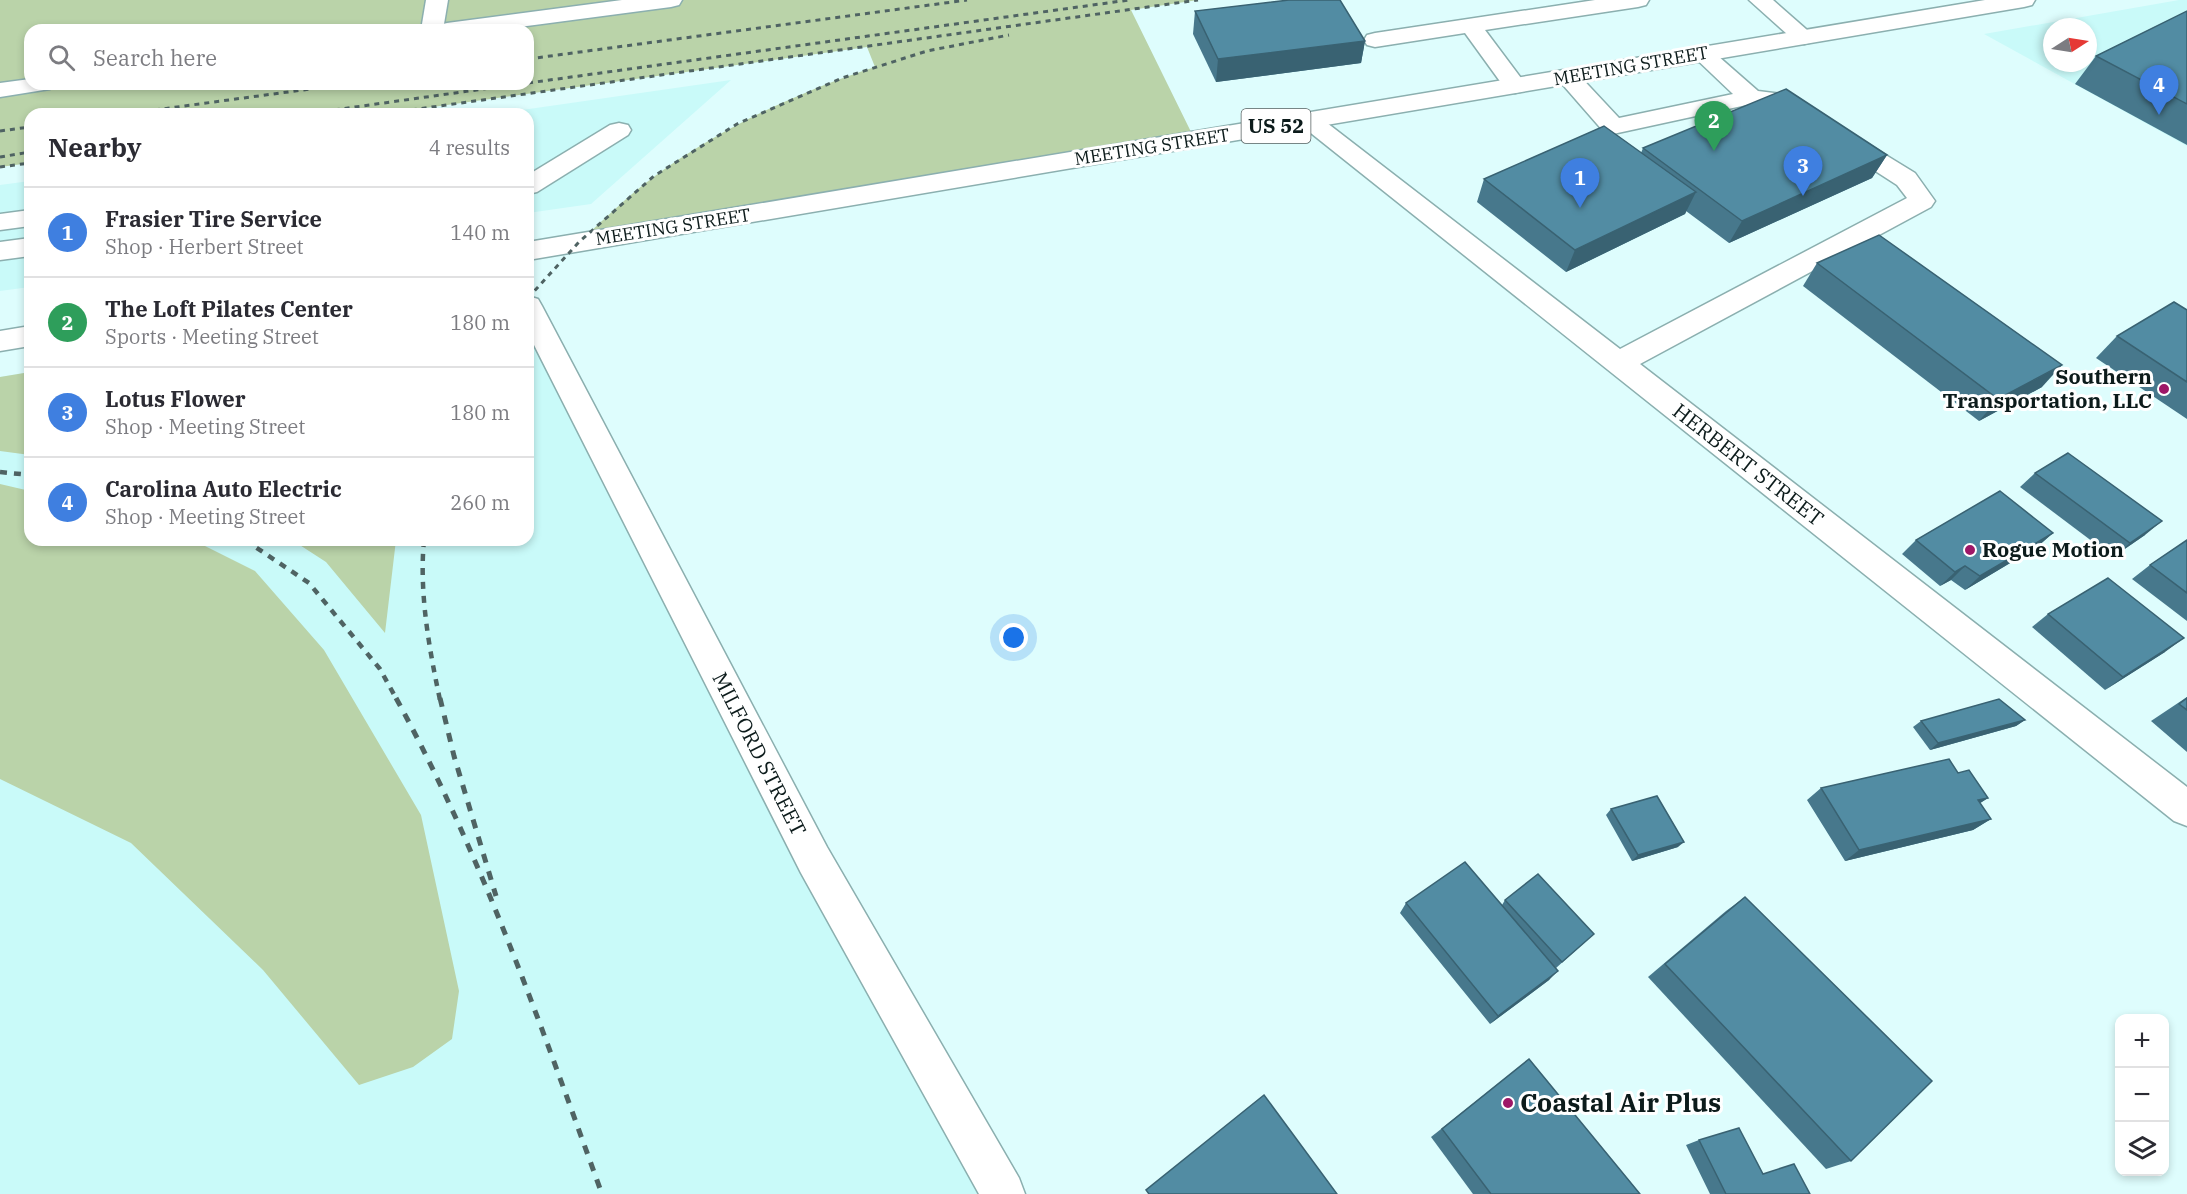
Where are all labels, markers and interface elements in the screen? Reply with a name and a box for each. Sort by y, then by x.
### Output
north arrow [2043,18,2097,72]
search box [24,24,534,90]
icon: search [45,41,78,74]
street label: MEETING STREET [1552,41,1710,90]
text: Search here [93,43,217,72]
pin: 4 [2140,66,2178,115]
pin: 2 [1694,102,1734,151]
road number: US 52 [1242,109,1310,143]
street label: MEETING STREET [1073,123,1231,170]
text: Nearby [48,130,142,164]
text: 4 results [429,134,510,161]
pin: 3 [1784,146,1822,196]
pin: 1 [1560,158,1600,208]
street label: MEETING STREET [594,203,752,250]
text: Frasier Tire Service [105,204,322,233]
text: 1 [62,219,74,246]
text: 140 m [450,219,510,246]
text: Shop · Herbert Street [105,233,304,260]
text: The Loft Pilates Center [105,294,353,323]
text: 2 [62,309,74,336]
text: 180 m [450,309,510,336]
text: Sports · Meeting Street [105,323,319,350]
place label: Southern Transportation, LLC [1943,362,2152,414]
marker: Southern Transportation, LLC [2157,382,2171,396]
text: Lotus Flower [105,384,246,413]
street label: HERBERT STREET [1667,396,1830,532]
text: 3 [62,399,74,426]
text: 180 m [450,399,510,426]
text: Shop · Meeting Street [105,413,305,440]
text: Carolina Auto Electric [105,474,342,503]
text: 4 [62,489,74,516]
text: 260 m [450,489,510,516]
text: Shop · Meeting Street [105,503,305,530]
place label: Rogue Motion [1982,535,2124,563]
marker: Rogue Motion [1963,543,1977,557]
your location [999,623,1028,652]
street label: MILFORD STREET [707,667,813,840]
map controls [2115,1014,2169,1176]
button: + [2115,1014,2169,1068]
button: − [2115,1068,2169,1122]
place label: Coastal Air Plus [1520,1085,1721,1119]
marker: Coastal Air Plus [1501,1096,1515,1110]
button: layers [2115,1122,2169,1176]

